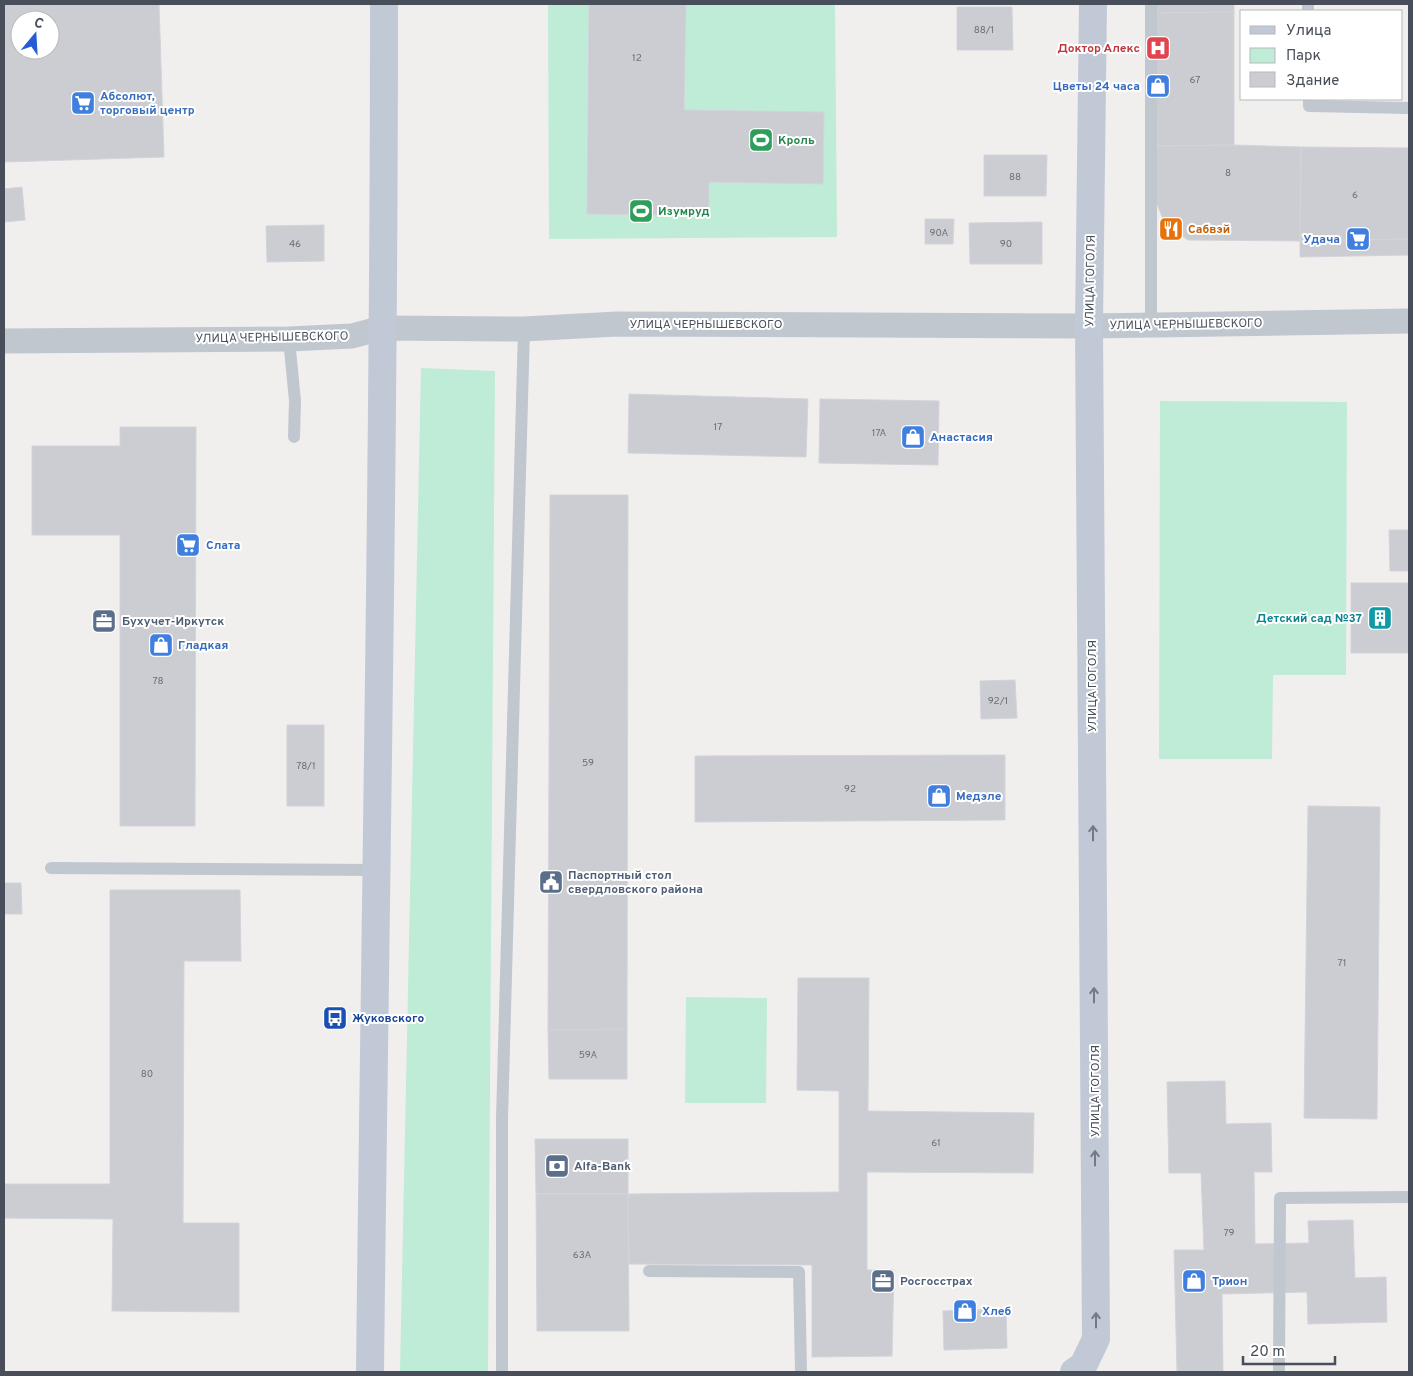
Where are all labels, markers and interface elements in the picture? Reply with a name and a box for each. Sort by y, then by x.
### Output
north arrow [10,10,60,60]
legend [1240,10,1403,100]
text: С [32,15,45,34]
text: Улица [1286,22,1331,41]
house number: 88/1 [974,24,994,37]
hospital icon: Доктор Алекс [1145,35,1171,61]
place label: Доктор Алекс [1057,41,1140,57]
text: Парк [1286,47,1321,66]
house number: 12 [632,52,642,65]
text: Здание [1286,72,1339,91]
shop icon: Цветы 24 часа [1145,73,1171,99]
house number: 67 [1190,74,1201,87]
place label: Цветы 24 часа [1053,79,1140,95]
place label: Абсолют, торговый центр [100,89,195,119]
supermarket icon: Абсолют, торговый центр [70,90,96,116]
sports icon: Кроль [748,127,774,153]
place label: Кроль [778,133,815,149]
house number: 8 [1225,167,1231,180]
house number: 88 [1009,171,1021,184]
house number: 6 [1352,189,1358,202]
sports icon: Изумруд [628,198,654,224]
place label: Изумруд [658,204,709,220]
restaurant icon: Сабвэй [1158,216,1184,242]
place label: Сабвэй [1188,222,1230,238]
supermarket icon: Удача [1345,226,1371,252]
house number: 90А [930,227,949,240]
place label: Удача [1303,232,1340,248]
street label: УЛИЦА ГОГОЛЯ [1082,235,1100,327]
house number: 46 [289,238,301,251]
house number: 90 [1000,238,1012,251]
street label: УЛИЦА ЧЕРНЫШЕВСКОГО [1109,316,1263,334]
street label: УЛИЦА ЧЕРНЫШЕВСКОГО [629,317,783,333]
street label: УЛИЦА ЧЕРНЫШЕВСКОГО [195,329,349,347]
house number: 17 [714,421,722,434]
shop icon: Анастасия [900,424,926,450]
house number: 17А [872,427,886,440]
place label: Анастасия [930,430,993,446]
supermarket icon: Слата [175,532,201,558]
place label: Слата [206,538,240,554]
building icon: Детский сад №37 [1367,605,1393,631]
office icon: Бухучет-Иркутск [91,608,117,634]
place label: Детский сад №37 [1256,611,1362,627]
place label: Бухучет-Иркутск [122,614,224,630]
shop icon: Гладкая [148,632,174,658]
place label: Гладкая [178,638,228,654]
street label: УЛИЦА ГОГОЛЯ [1085,640,1101,732]
house number: 78 [152,675,164,688]
house number: 92/1 [988,695,1008,708]
house number: 59 [582,757,594,770]
house number: 78/1 [296,760,316,773]
house number: 92 [844,783,856,796]
shop icon: Медэле [926,783,952,809]
place label: Медэле [956,789,1002,805]
one-way arrow [1088,825,1098,842]
place label: Паспортный стол свердловского района [568,868,703,898]
public building icon: Паспортный стол свердловского района [538,869,564,895]
house number: 71 [1337,957,1347,970]
one-way arrow [1089,988,1099,1004]
bus stop icon: Жуковского [322,1005,348,1031]
place label: Жуковского [352,1011,424,1027]
street label: УЛИЦА ГОГОЛЯ [1088,1045,1104,1137]
house number: 59А [579,1049,597,1062]
house number: 80 [141,1068,153,1081]
house number: 61 [931,1137,941,1150]
one-way arrow [1090,1150,1100,1166]
bank icon: Alfa-Bank [544,1153,570,1179]
place label: Alfa-Bank [574,1159,631,1175]
house number: 79 [1223,1227,1235,1240]
house number: 63А [573,1249,592,1262]
office icon: Росгосстрах [870,1268,896,1294]
shop icon: Трион [1181,1268,1207,1294]
place label: Росгосстрах [900,1274,973,1290]
place label: Трион [1212,1274,1247,1290]
shop icon: Хлеб [952,1298,978,1324]
place label: Хлеб [982,1304,1012,1320]
one-way arrow [1091,1313,1101,1329]
scale bar [1243,1334,1336,1366]
text: 20 m [1250,1343,1285,1362]

